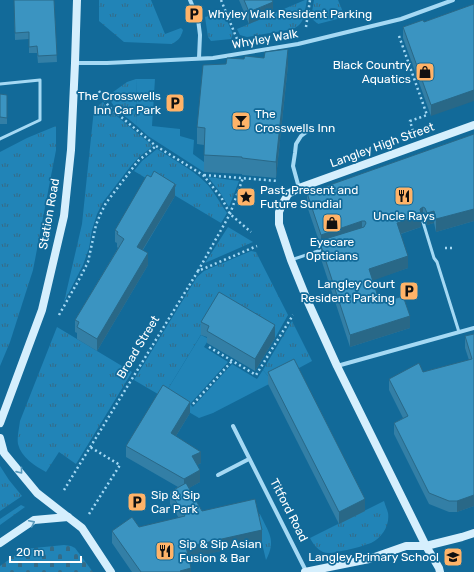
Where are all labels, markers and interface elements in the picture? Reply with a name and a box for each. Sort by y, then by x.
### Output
parking icon: Whyley Walk Resident Parking [183,3,205,25]
place label: Whyley Walk Resident Parking [208,7,372,21]
street label: Whyley Walk [231,26,300,52]
place label: Black Country Aquatics [333,58,411,86]
shop icon: Black Country Aquatics [414,61,436,83]
place label: The Crosswells Inn Car Park [78,89,162,117]
parking icon: The Crosswells Inn Car Park [164,92,186,114]
place label: The Crosswells Inn [255,107,335,135]
bar icon: The Crosswells Inn [230,110,252,132]
street label: Langley High Street [328,119,436,170]
street label: Station Road [36,177,62,251]
place label: Past, Present and Future Sundial [260,183,359,211]
restaurant icon: Uncle Rays [393,185,415,207]
place icon: Past, Present and Future Sundial [235,186,257,208]
place label: Uncle Rays [373,209,435,223]
shop icon: Eyecare Opticians [321,212,343,234]
place label: Eyecare Opticians [306,235,358,263]
place label: Langley Court Resident Parking [300,277,395,305]
parking icon: Langley Court Resident Parking [398,280,420,302]
street label: Broad Street [114,313,162,381]
one-way arrow [15,467,22,474]
street label: Titford Road [267,476,311,544]
place label: Sip & Sip Car Park [151,488,200,516]
parking icon: Sip & Sip Car Park [126,491,148,513]
one-way arrow [27,520,35,528]
place label: Sip & Sip Asian Fusion & Bar [179,537,262,565]
scale bar [10,538,81,564]
restaurant icon: Sip & Sip Asian Fusion & Bar [154,540,176,562]
text: 20 m [16,545,44,559]
school or university icon: Langley Primary School [442,546,464,568]
place label: Langley Primary School [308,550,439,564]

